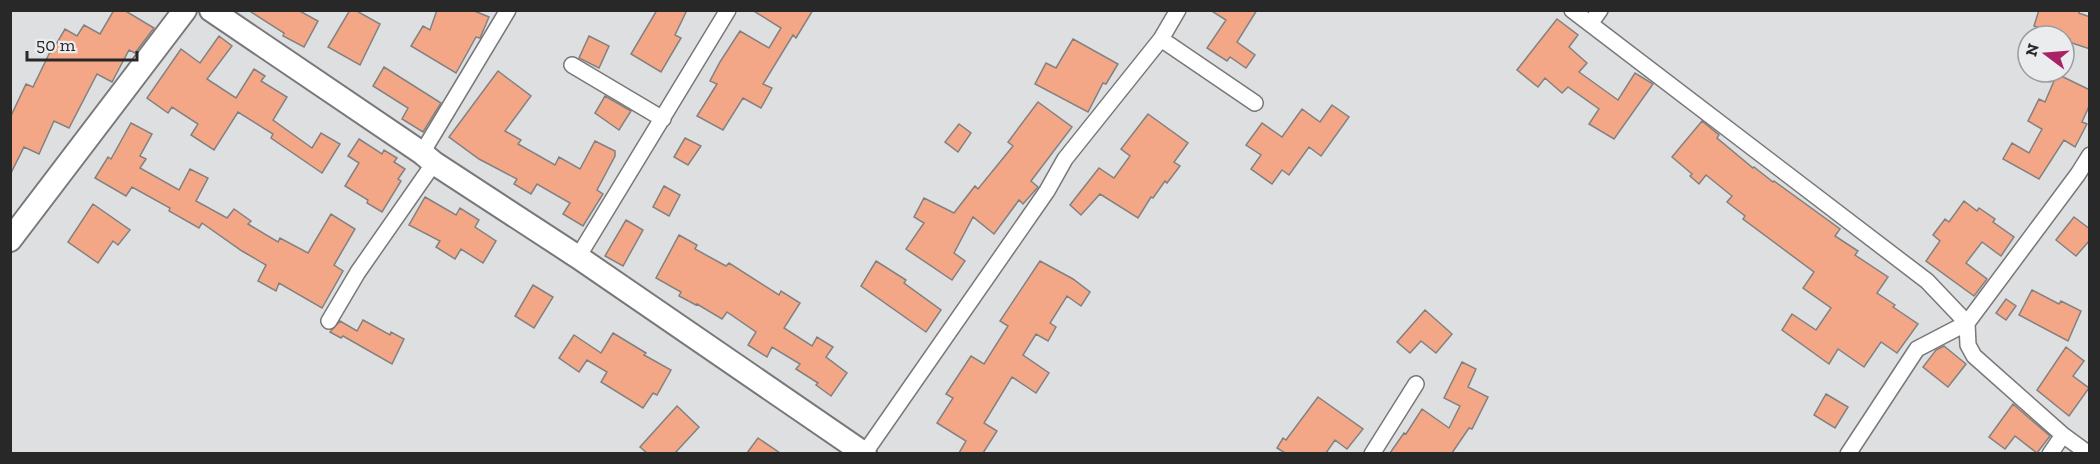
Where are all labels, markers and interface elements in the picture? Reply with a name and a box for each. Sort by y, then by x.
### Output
scale bar [27,24,136,62]
north arrow [2016,24,2076,84]
text: 50 m [36,34,76,56]
text: N [2021,42,2043,58]

